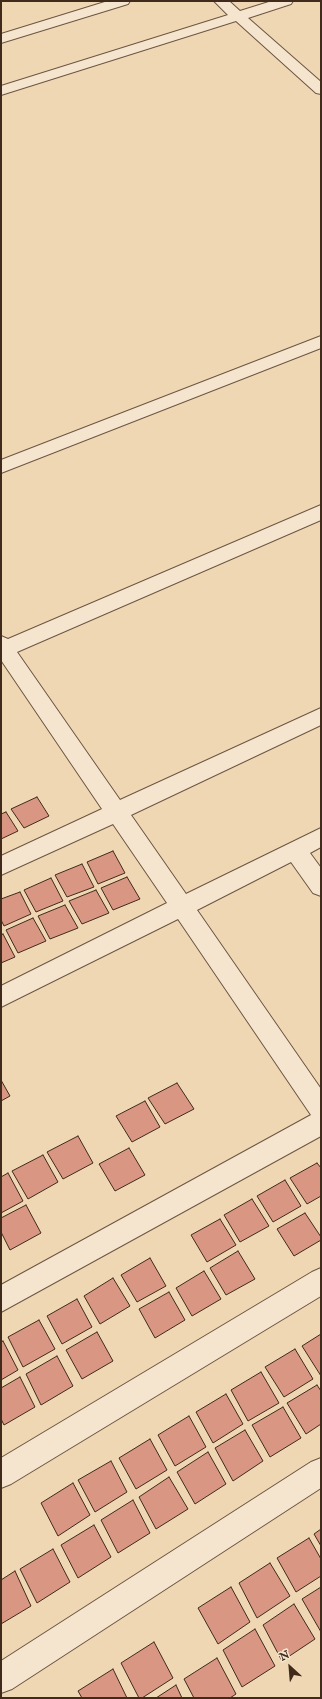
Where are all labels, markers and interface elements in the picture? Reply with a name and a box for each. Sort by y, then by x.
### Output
north arrow [270,1647,310,1687]
text: N [277,1648,292,1665]

